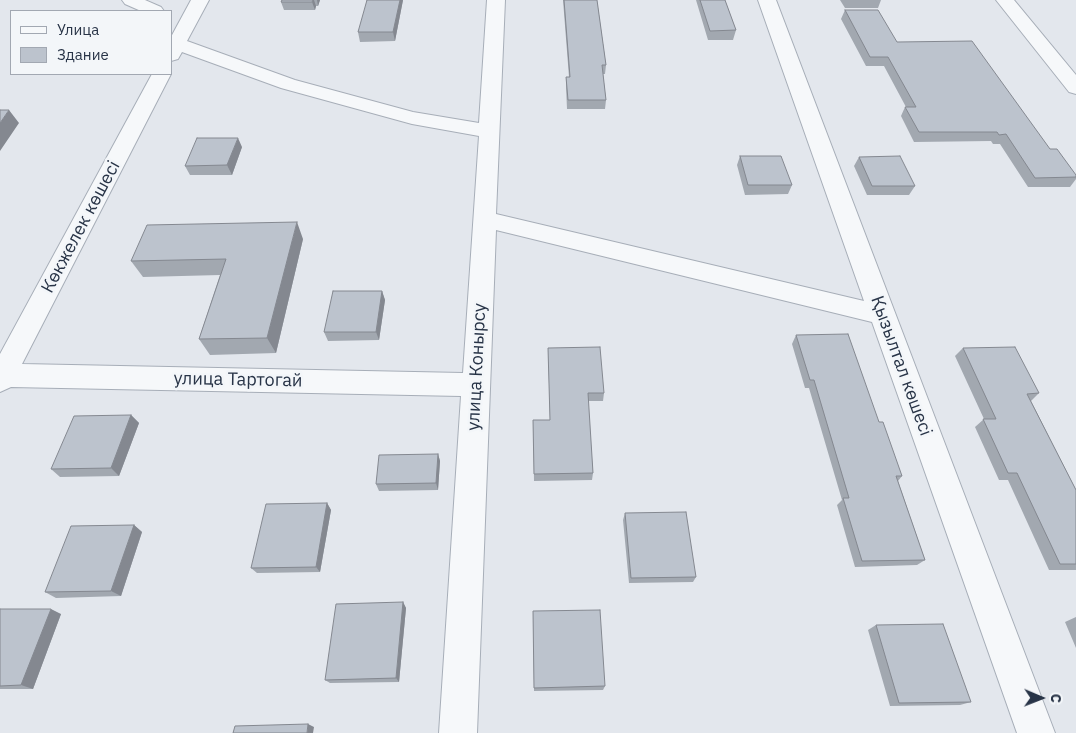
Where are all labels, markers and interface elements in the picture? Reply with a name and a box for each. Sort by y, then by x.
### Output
legend [10,10,172,75]
text: Улица [57,20,99,39]
text: Здание [57,45,109,64]
street label: Көкжелек көшесі [37,157,125,297]
street label: Қызылтал көшесі [866,293,936,439]
street label: улица Конырсу [463,303,491,431]
street label: улица Тартогай [173,368,303,392]
north arrow [1016,673,1066,723]
text: С [1047,694,1065,703]

